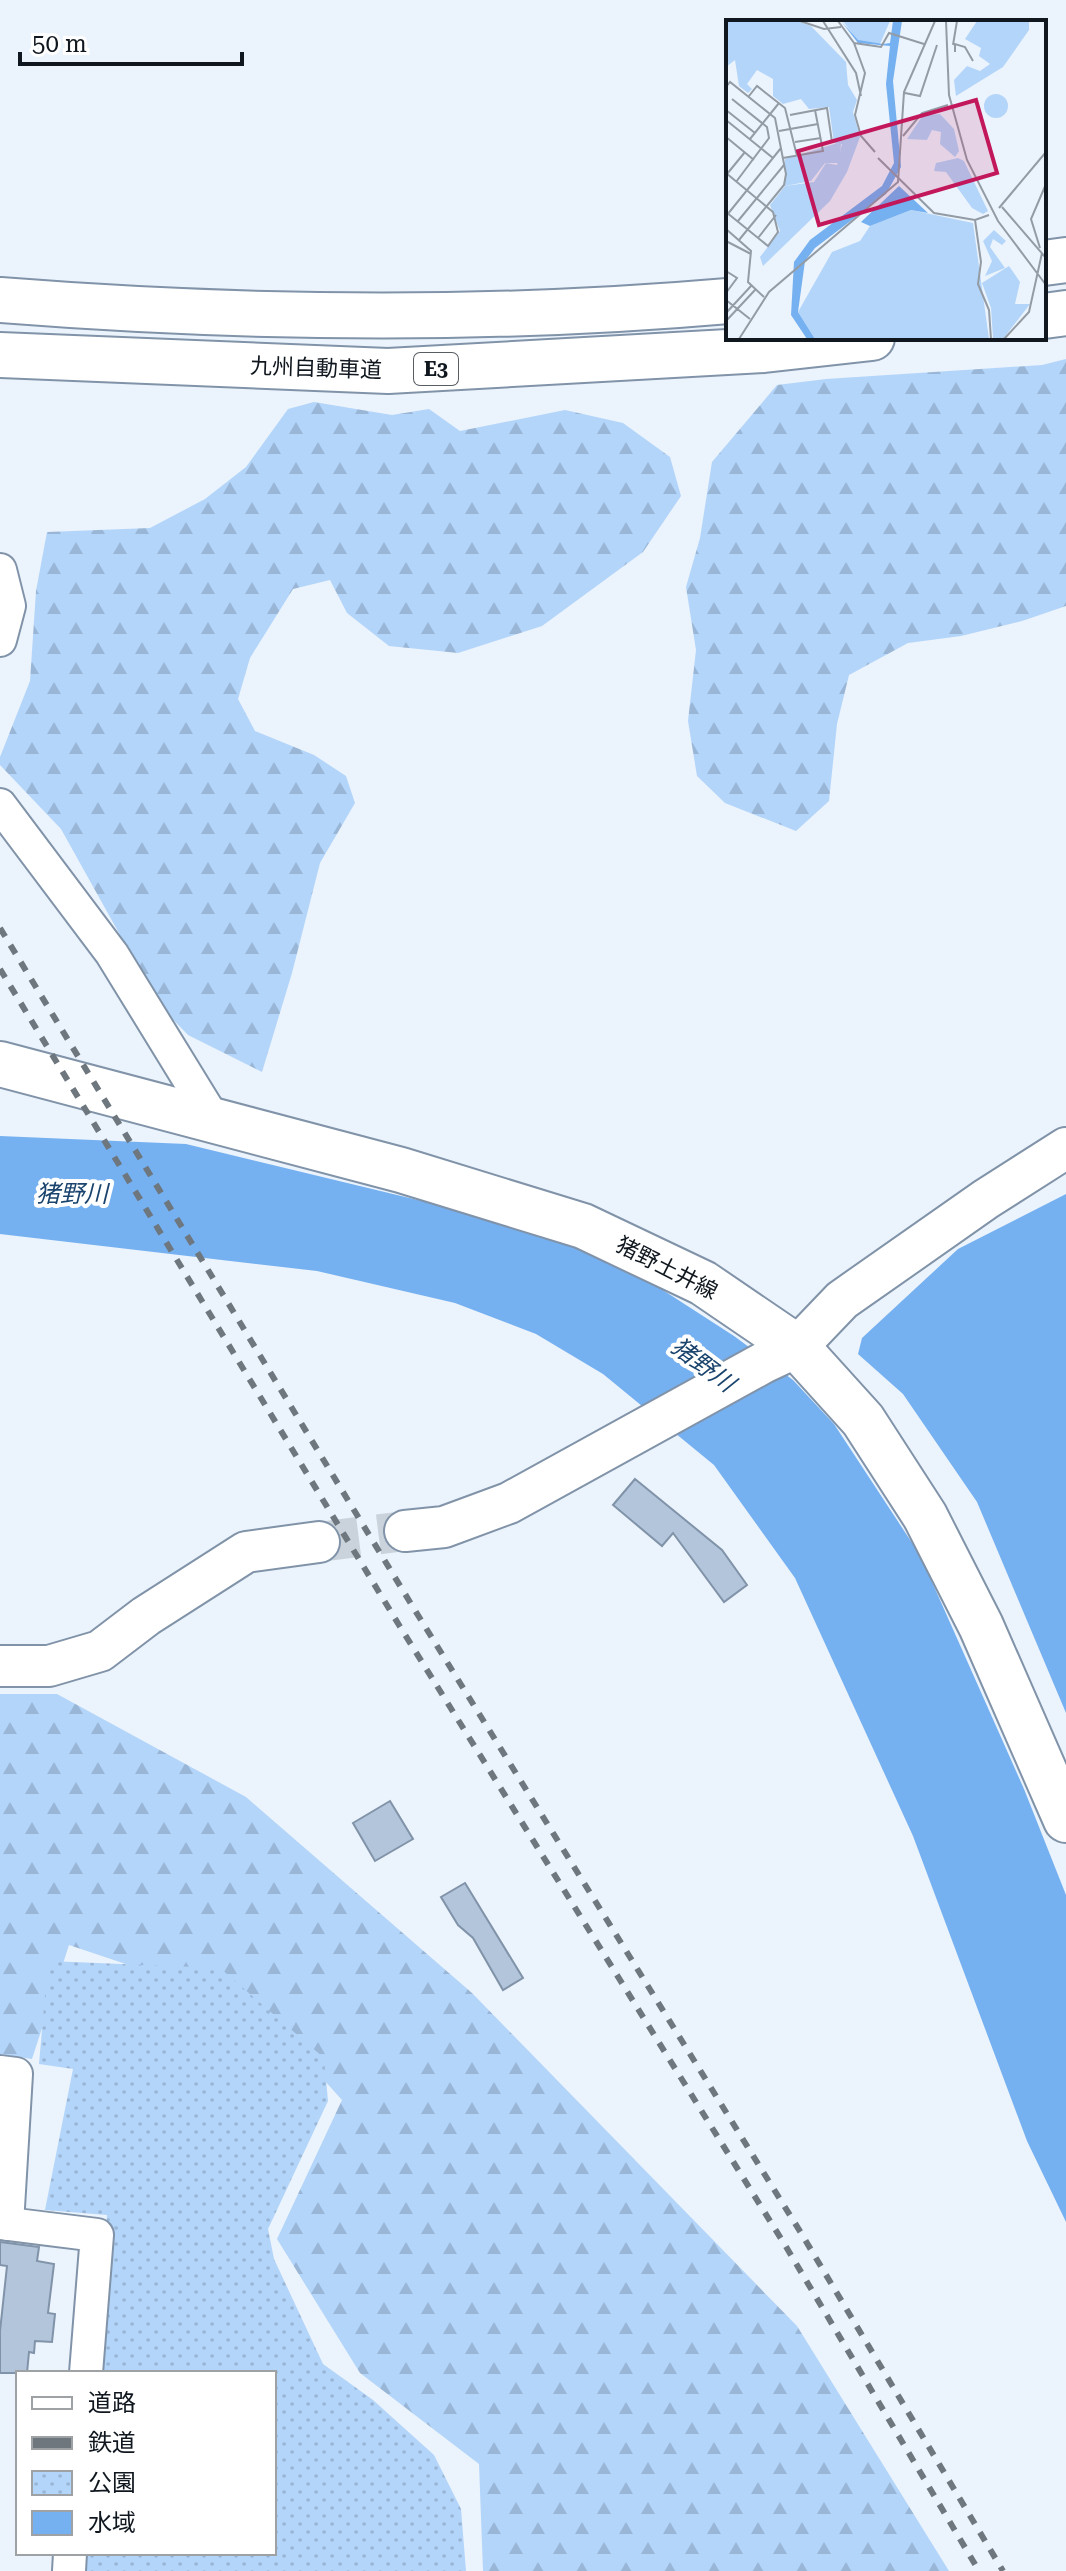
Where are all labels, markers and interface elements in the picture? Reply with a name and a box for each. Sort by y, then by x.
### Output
scale bar [20,16,242,66]
inset map [726,20,1046,340]
text: 50 m [32,30,87,58]
street label: 九州自動車道 [250,353,382,383]
road number: E3 [414,353,458,385]
water label: 猪野川 [36,1180,111,1208]
street label: 猪野土井線 [612,1232,722,1304]
water label: 猪野川 [666,1332,743,1400]
legend [16,2371,276,2555]
text: 道路 [88,2389,136,2417]
text: 鉄道 [88,2429,136,2457]
text: 公園 [88,2469,136,2497]
text: 水域 [88,2509,136,2537]

